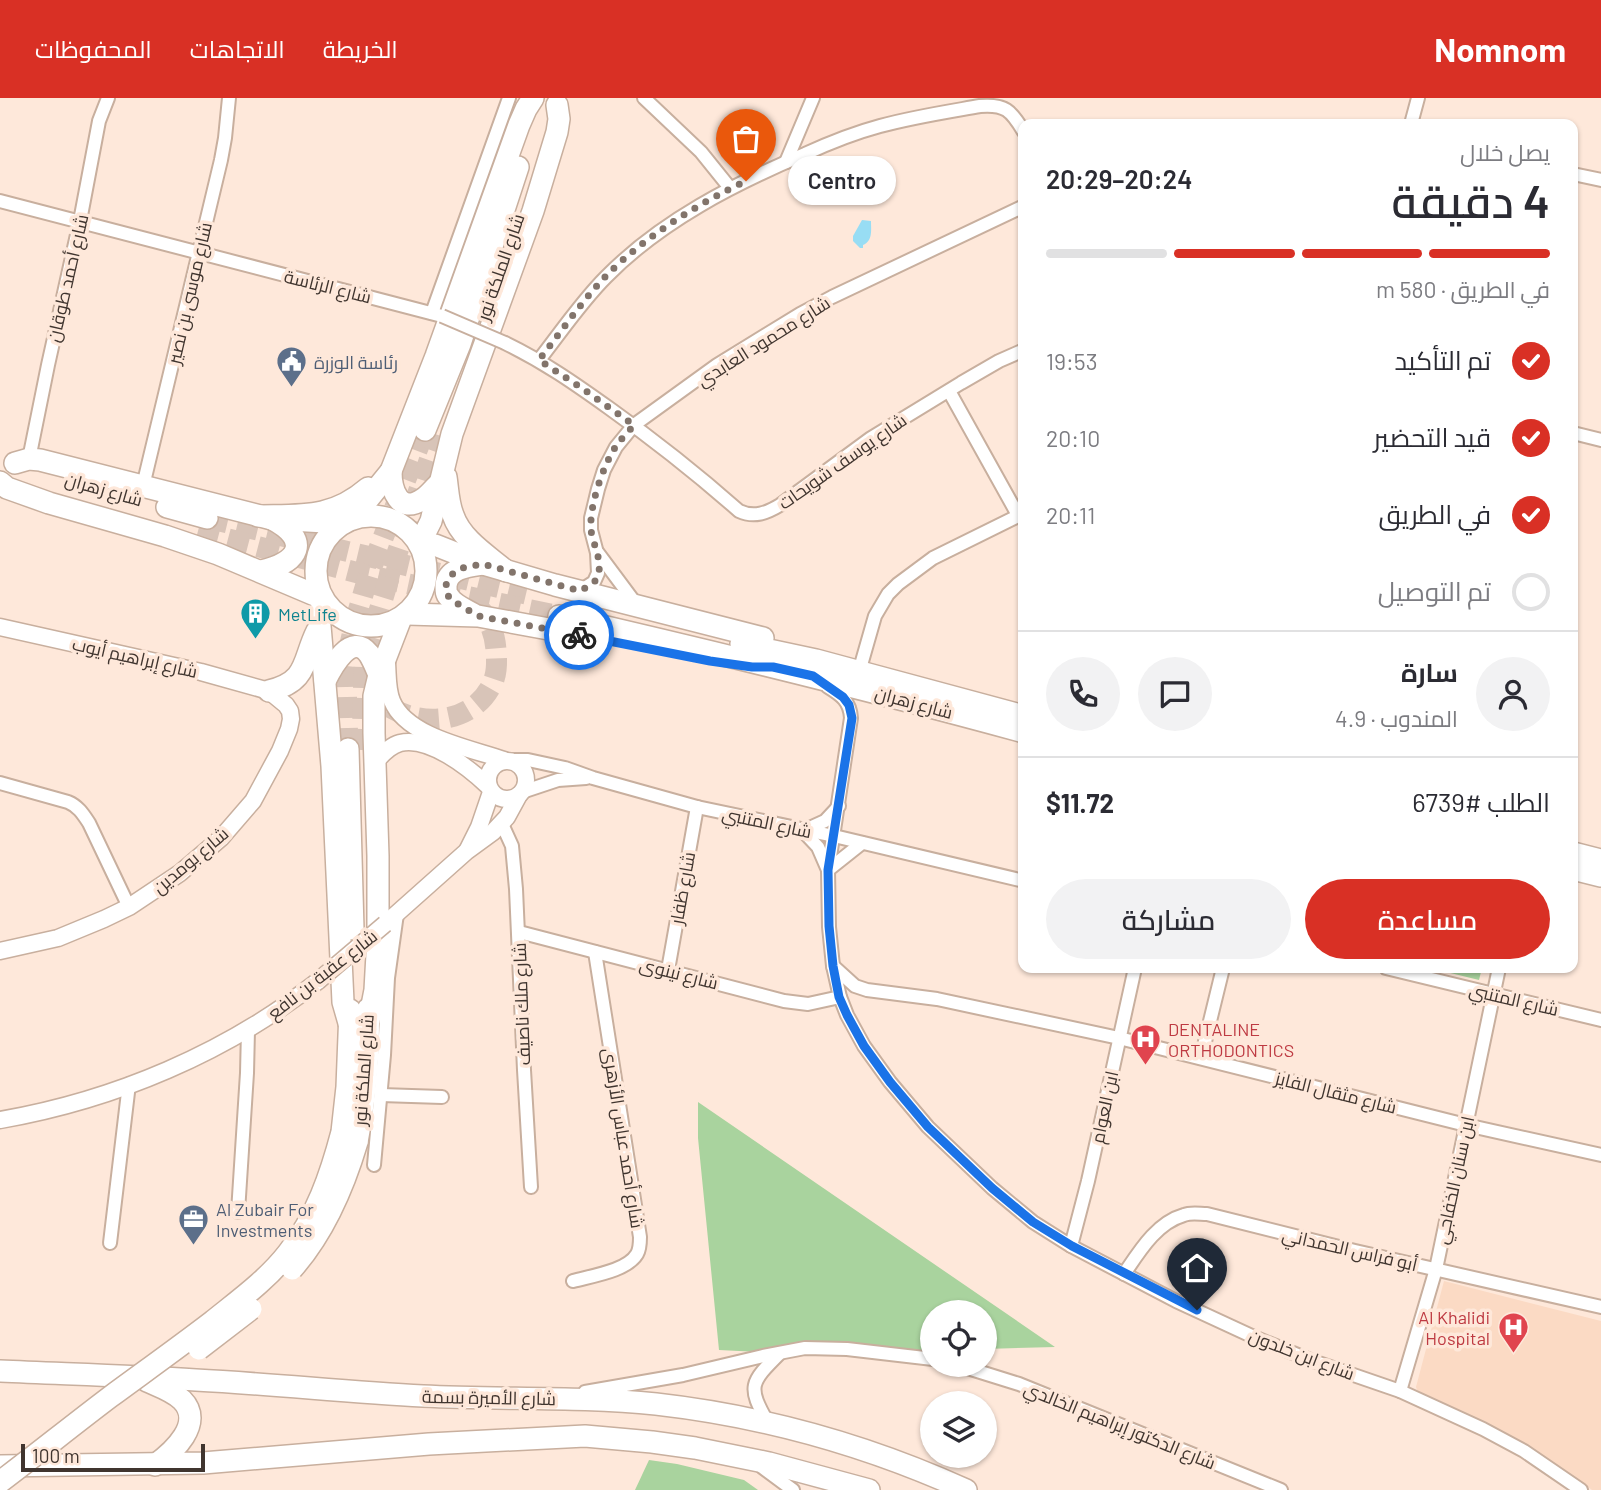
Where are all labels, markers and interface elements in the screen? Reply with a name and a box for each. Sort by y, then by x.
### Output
text: Nomnom [1434,29,1566,69]
text: المحفوظات [35,34,152,63]
text: الاتجاهات [190,34,285,63]
text: الخريطة [323,34,398,63]
pin [716,109,776,181]
icon: bag [727,120,765,158]
text: يصل خلال [1460,138,1550,166]
callout: Centro [788,156,896,206]
text: 20:24–20:29 [1046,163,1192,194]
text: Centro [808,166,876,194]
text: 4 دقيقة [1391,172,1550,227]
street label: شارع الملكة نور [471,211,530,325]
street label: شارع أحمد طوقان [42,212,94,345]
street label: شارع موسى بن نصير [162,220,218,368]
street label: شارع الرئاسة [282,265,374,309]
text: في الطريق · 580 m [1376,275,1550,303]
street label: شارع محمود العابدي [692,291,836,394]
icon: check [1512,342,1550,380]
text: تم التأكيد [1394,344,1491,375]
public building icon: رئاسة الوزرة [274,345,308,389]
text: 19:53 [1046,347,1098,375]
place label: رئاسة الوزرة [314,351,398,374]
street label: شارع يوسف شويحات [774,409,912,515]
icon: check [1512,419,1550,457]
text: قيد التحضير [1373,421,1491,452]
text: 20:10 [1046,424,1100,452]
street label: شارع زهران [62,467,145,512]
icon: check [1512,496,1550,534]
text: في الطريق [1378,498,1491,529]
text: 20:11 [1046,501,1095,529]
text: تم التوصيل [1378,575,1491,606]
building icon: MetLife [238,597,272,641]
courier [544,600,614,670]
place label: MetLife [278,603,337,625]
icon: bike [560,616,598,654]
street label: شارع إبراهيم أيوب [70,632,200,684]
text: سارة [1401,656,1458,687]
button: phone [1046,657,1120,731]
button: chat [1138,657,1212,731]
button: person [1476,657,1550,731]
street label: شارع زهران [872,681,955,725]
text: المندوب · 4.9 [1335,704,1458,732]
text: الطلب #6739 [1412,786,1550,817]
text: $11.72 [1046,787,1114,818]
street label: شارع المتنبي [719,802,814,846]
street label: شارع بومدين [148,822,234,900]
street label: شارع ظفار [665,850,701,927]
button: مشاركة [1046,879,1291,959]
button: مساعدة [1305,879,1550,959]
street label: شارع عقبة بن نافع [263,924,383,1025]
street label: شارع ملك ناصيف [508,942,536,1066]
street label: شارع نينوى [637,953,721,995]
street label: شارع المتنبي [1466,978,1561,1024]
street label: شارع الملكة نور [348,1014,380,1128]
place label: DENTALINE ORTHODONTICS [1168,1018,1294,1061]
hospital icon: DENTALINE ORTHODONTICS [1128,1022,1162,1066]
street label: شارع أحمد عباس الأزهرى [597,1046,649,1230]
street label: شارع مثقال الفايز [1271,1066,1399,1120]
street label: ابن العوام [1086,1069,1124,1146]
street label: ابن سنان الخفاجي [1430,1114,1482,1247]
place label: Al Zubair For Investments [216,1198,314,1241]
office icon: Al Zubair For Investments [176,1202,210,1246]
street label: أبو فراس الحمداني [1279,1223,1420,1279]
pin [1167,1238,1227,1310]
icon: home [1178,1249,1216,1287]
map controls [920,1300,997,1468]
button: locate [920,1300,997,1377]
place label: Al Khalidi Hospital [1418,1306,1490,1349]
hospital icon: Al Khalidi Hospital [1496,1310,1530,1354]
street label: شارع ابن خلدون [1245,1324,1358,1386]
street label: شارع الدكتور إبراهيم الخالدي [1019,1376,1219,1477]
street label: شارع الأميرة بسمة [422,1385,556,1411]
button: layers [920,1391,997,1468]
scale bar [21,1441,205,1473]
text: 100 m [32,1444,80,1467]

